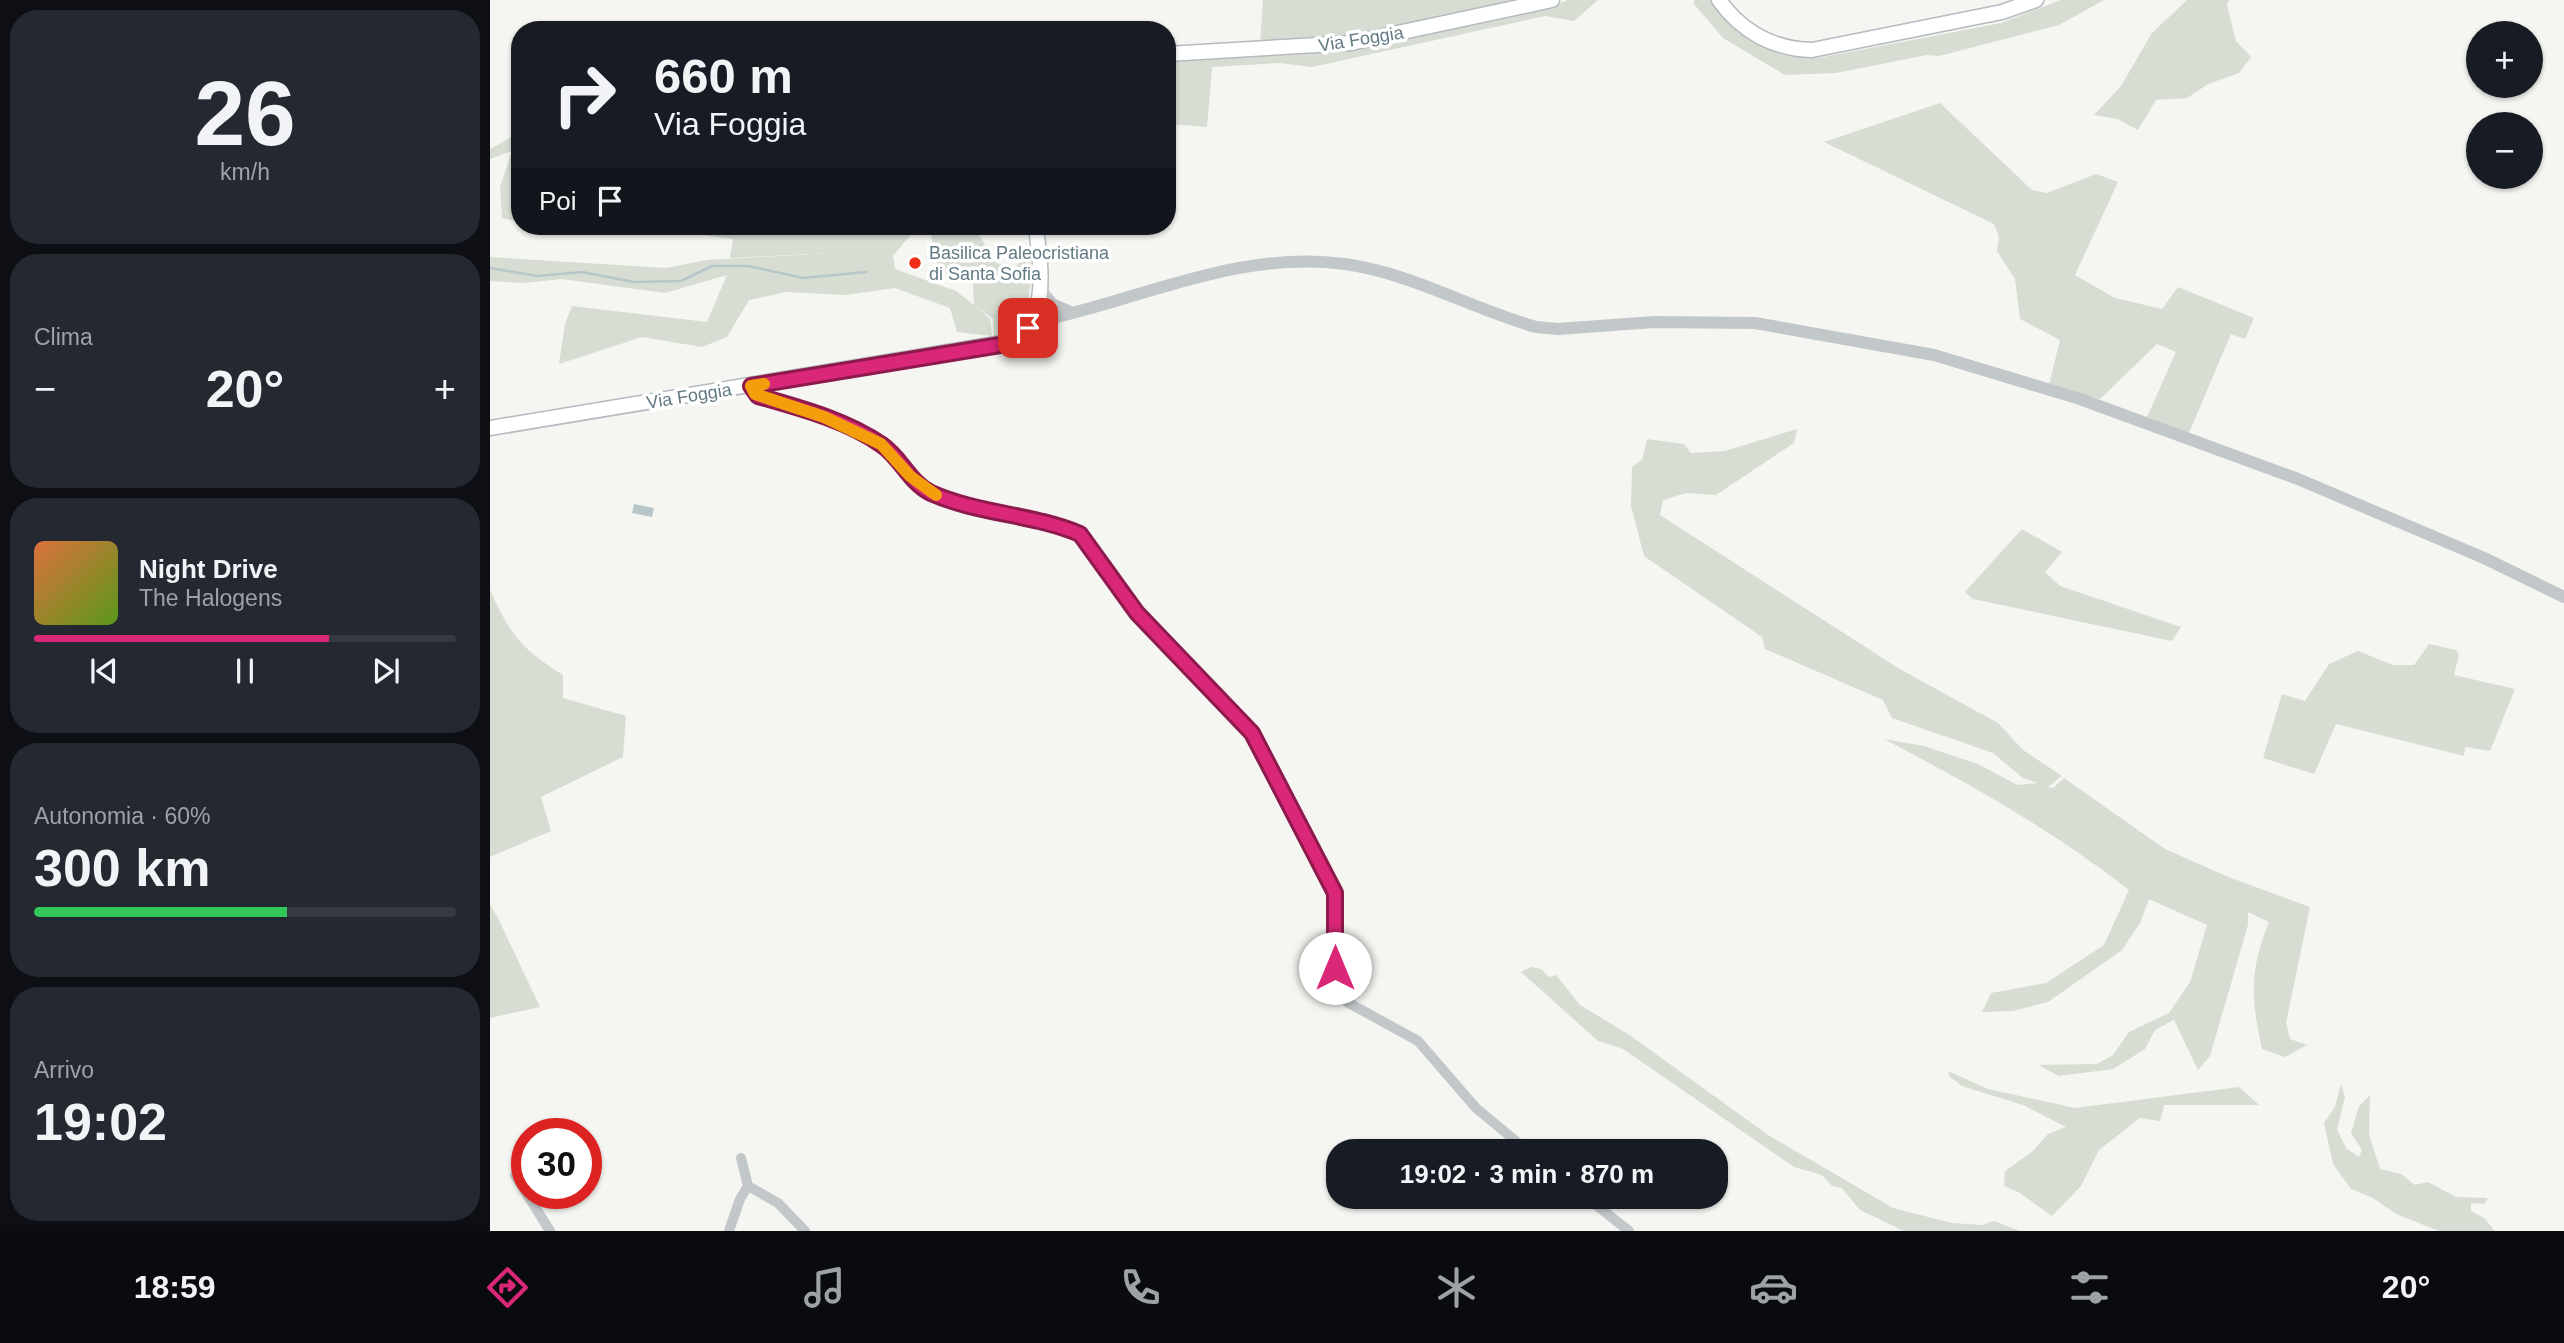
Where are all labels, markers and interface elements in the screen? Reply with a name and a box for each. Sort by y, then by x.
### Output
map controls [2466,21,2543,189]
button: + [2466,21,2543,98]
street label: Via Foggia [1317,22,1406,56]
icon: right [539,49,630,140]
text: 660 m [654,49,793,103]
text: 26 [194,63,296,164]
text: Via Foggia [654,106,806,142]
button: − [2466,112,2543,189]
text: km/h [220,159,270,185]
icon: arrive [591,182,629,220]
text: Poi [539,186,577,216]
place label: Basilica Paleocristiana di Santa Sofia [929,243,1110,284]
marker: Basilica Paleocristiana di Santa Sofia [907,255,923,271]
pin [998,298,1058,358]
icon: arrive [1009,309,1047,347]
text: Clima [34,324,93,350]
text: 20° [206,360,284,418]
text: − [34,368,56,410]
text: + [434,368,456,410]
street label: Via Foggia [645,379,734,413]
text: Night Drive [139,554,278,584]
text: The Halogens [139,585,282,611]
icon: previous [85,652,123,690]
icon: pause [226,652,264,690]
icon: next [367,652,405,690]
text: Autonomia · 60% [34,803,210,829]
text: 300 km [34,839,210,897]
position arrow [1298,931,1372,1005]
text: Arrivo [34,1057,94,1083]
text: 19:02 [34,1093,167,1151]
speed limit sign: 30 [511,1118,602,1209]
text: 19:02 · 3 min · 870 m [1400,1159,1654,1189]
icon: directions [483,1263,532,1312]
icon: music [800,1263,849,1312]
icon: phone [1116,1263,1165,1312]
icon: climate [1432,1263,1481,1312]
icon: car [1749,1263,1798,1312]
icon: filters [2065,1263,2114,1312]
text: 18:59 [134,1269,216,1305]
text: 20° [2382,1269,2430,1305]

